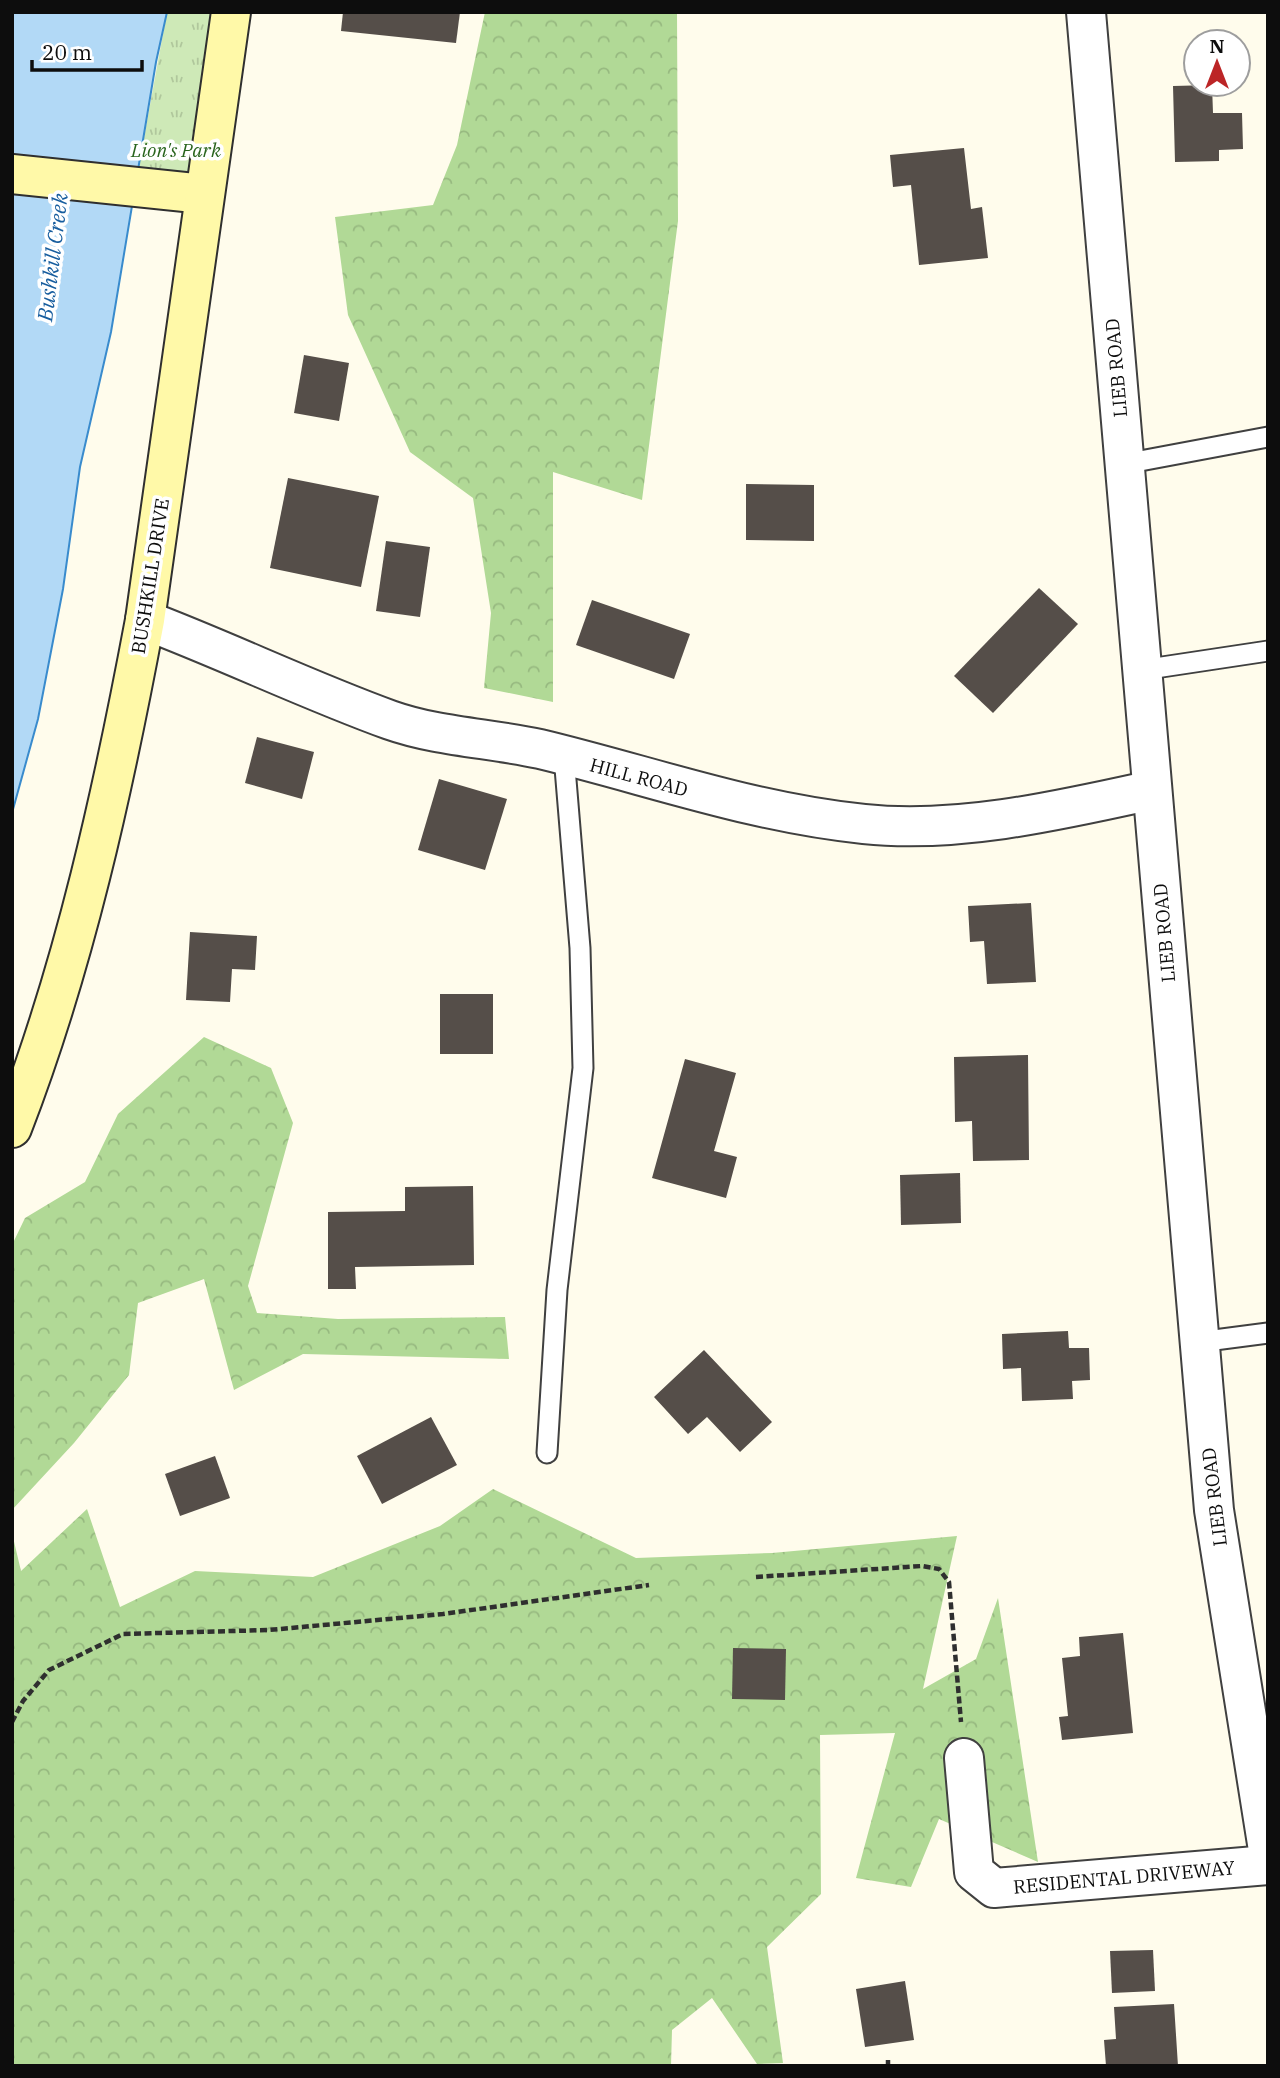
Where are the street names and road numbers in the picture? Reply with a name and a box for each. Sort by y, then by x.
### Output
street label: LIEB ROAD [1100,317,1132,419]
street label: BUSHKILL DRIVE [126,496,174,656]
street label: HILL ROAD [587,752,691,802]
street label: LIEB ROAD [1148,882,1180,984]
street label: LIEB ROAD [1196,1446,1232,1548]
street label: RESIDENTAL DRIVEWAY [1012,1855,1236,1899]

